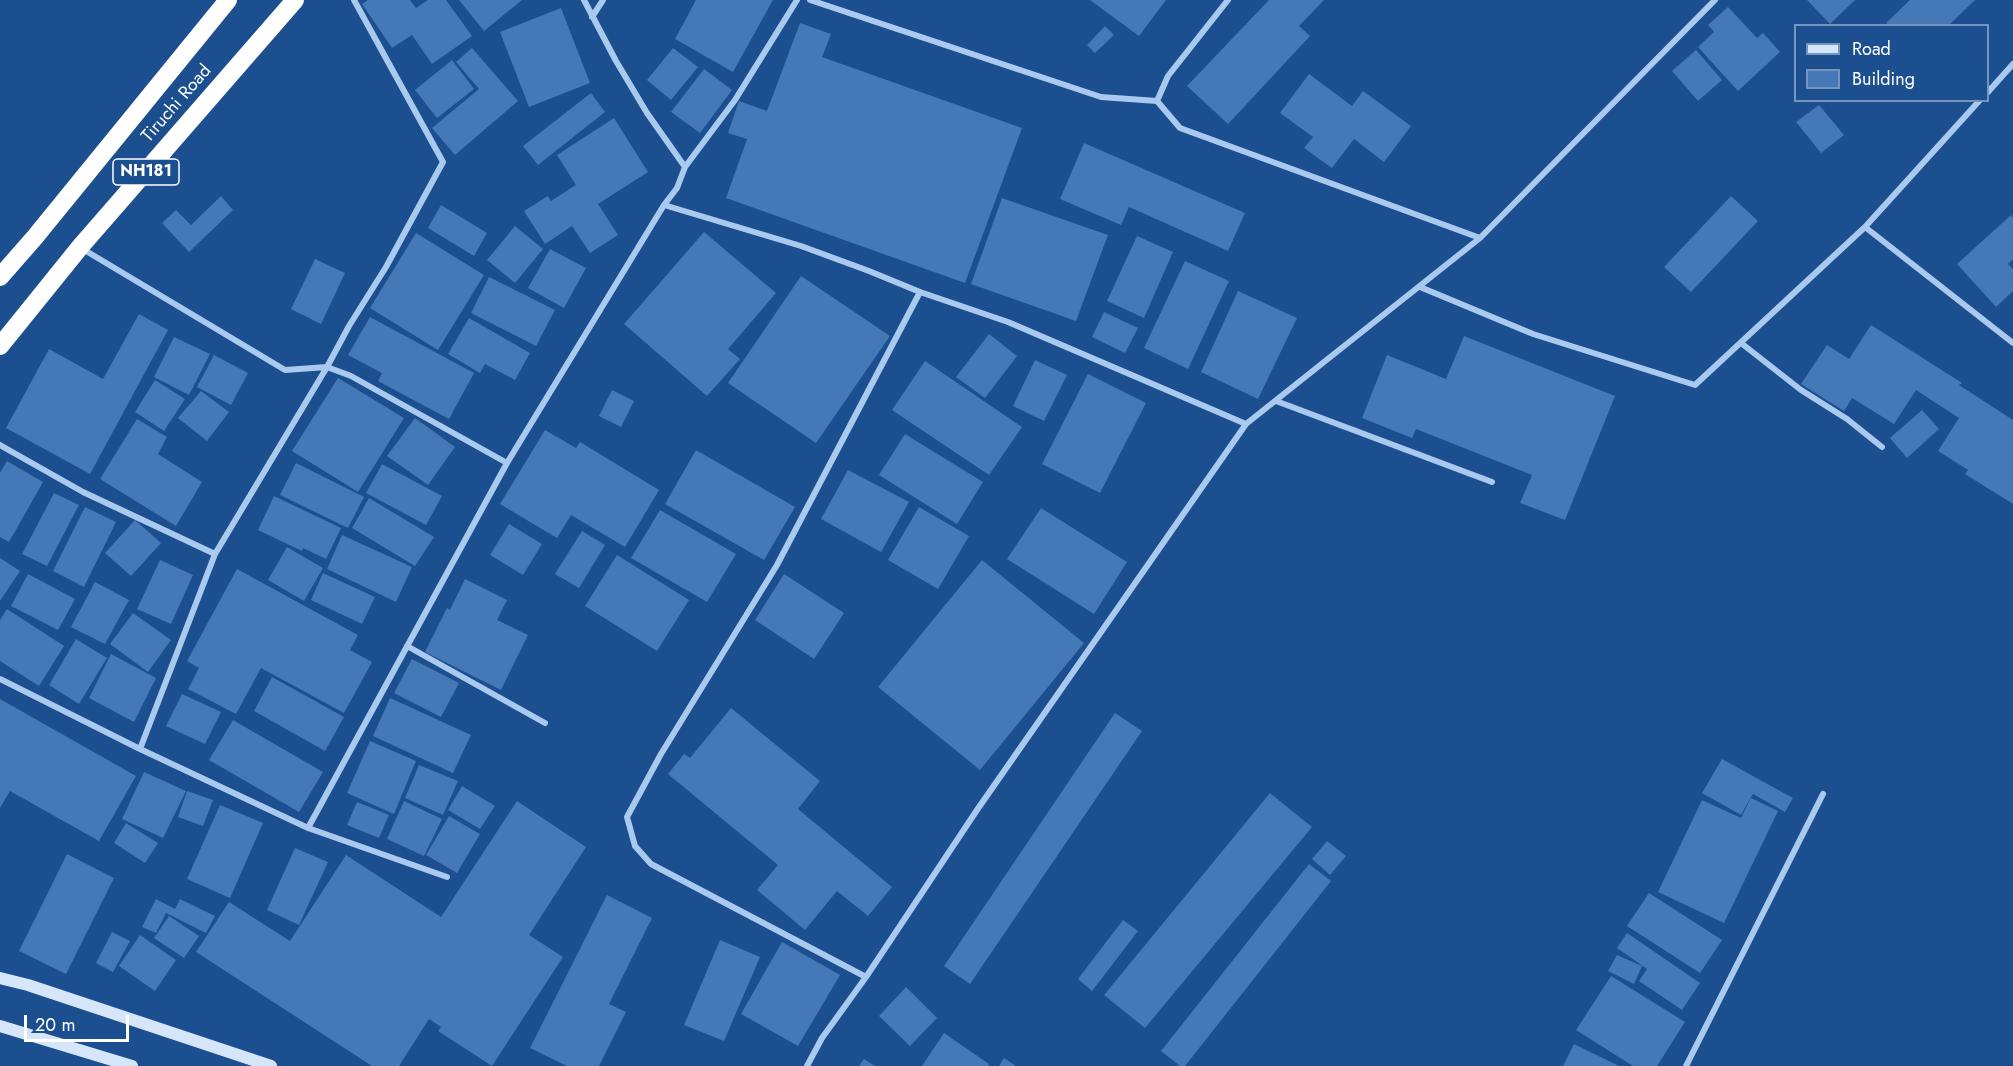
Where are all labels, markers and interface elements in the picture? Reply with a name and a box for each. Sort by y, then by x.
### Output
legend [1794,24,1989,102]
text: Road [1852,36,1891,62]
street label: Tiruchi Road [137,61,217,147]
text: Building [1852,66,1915,92]
road number: NH181 [113,159,179,185]
scale bar [27,1003,132,1041]
text: 20 m [35,1012,75,1038]

